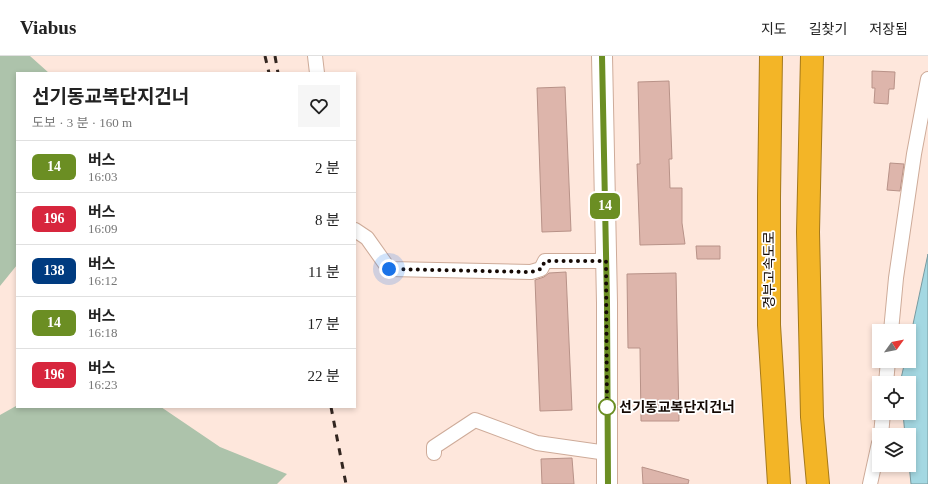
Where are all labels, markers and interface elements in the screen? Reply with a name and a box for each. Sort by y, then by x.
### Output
text: Viabus [20,17,76,38]
text: 지도 [761,22,787,37]
text: 길찾기 [809,22,847,37]
text: 저장됨 [869,22,908,37]
button: heart [298,85,340,127]
text: 선기동교복단지건너 [32,86,189,107]
text: 도보 · 3 분 · 160 m [32,115,132,130]
text: 버스 [88,152,116,168]
text: 14 [47,159,61,174]
text: 2 분 [315,160,340,176]
text: 16:03 [88,169,118,184]
line badge: 14 [587,193,623,219]
text: 14 [598,198,612,213]
text: 버스 [88,204,116,220]
text: 196 [44,211,65,226]
text: 8 분 [315,212,340,228]
text: 16:09 [88,221,118,236]
street label: 경부고속도로 [762,231,777,309]
text: 버스 [88,256,116,272]
your location [379,259,399,279]
text: 138 [44,263,65,278]
text: 11 분 [308,264,340,280]
text: 16:12 [88,273,118,288]
text: 버스 [88,308,116,324]
text: 14 [47,315,61,330]
text: 17 분 [307,316,340,332]
north arrow [872,324,916,368]
map controls [872,324,916,472]
text: 16:18 [88,325,118,340]
text: 버스 [88,360,116,376]
text: 196 [44,367,65,382]
text: 22 분 [307,368,340,384]
button: locate [872,376,916,420]
text: 16:23 [88,377,118,392]
marker: 선기동교복단지건너 [598,398,616,416]
place label: 선기동교복단지건너 [619,400,735,415]
button: layers [872,428,916,472]

